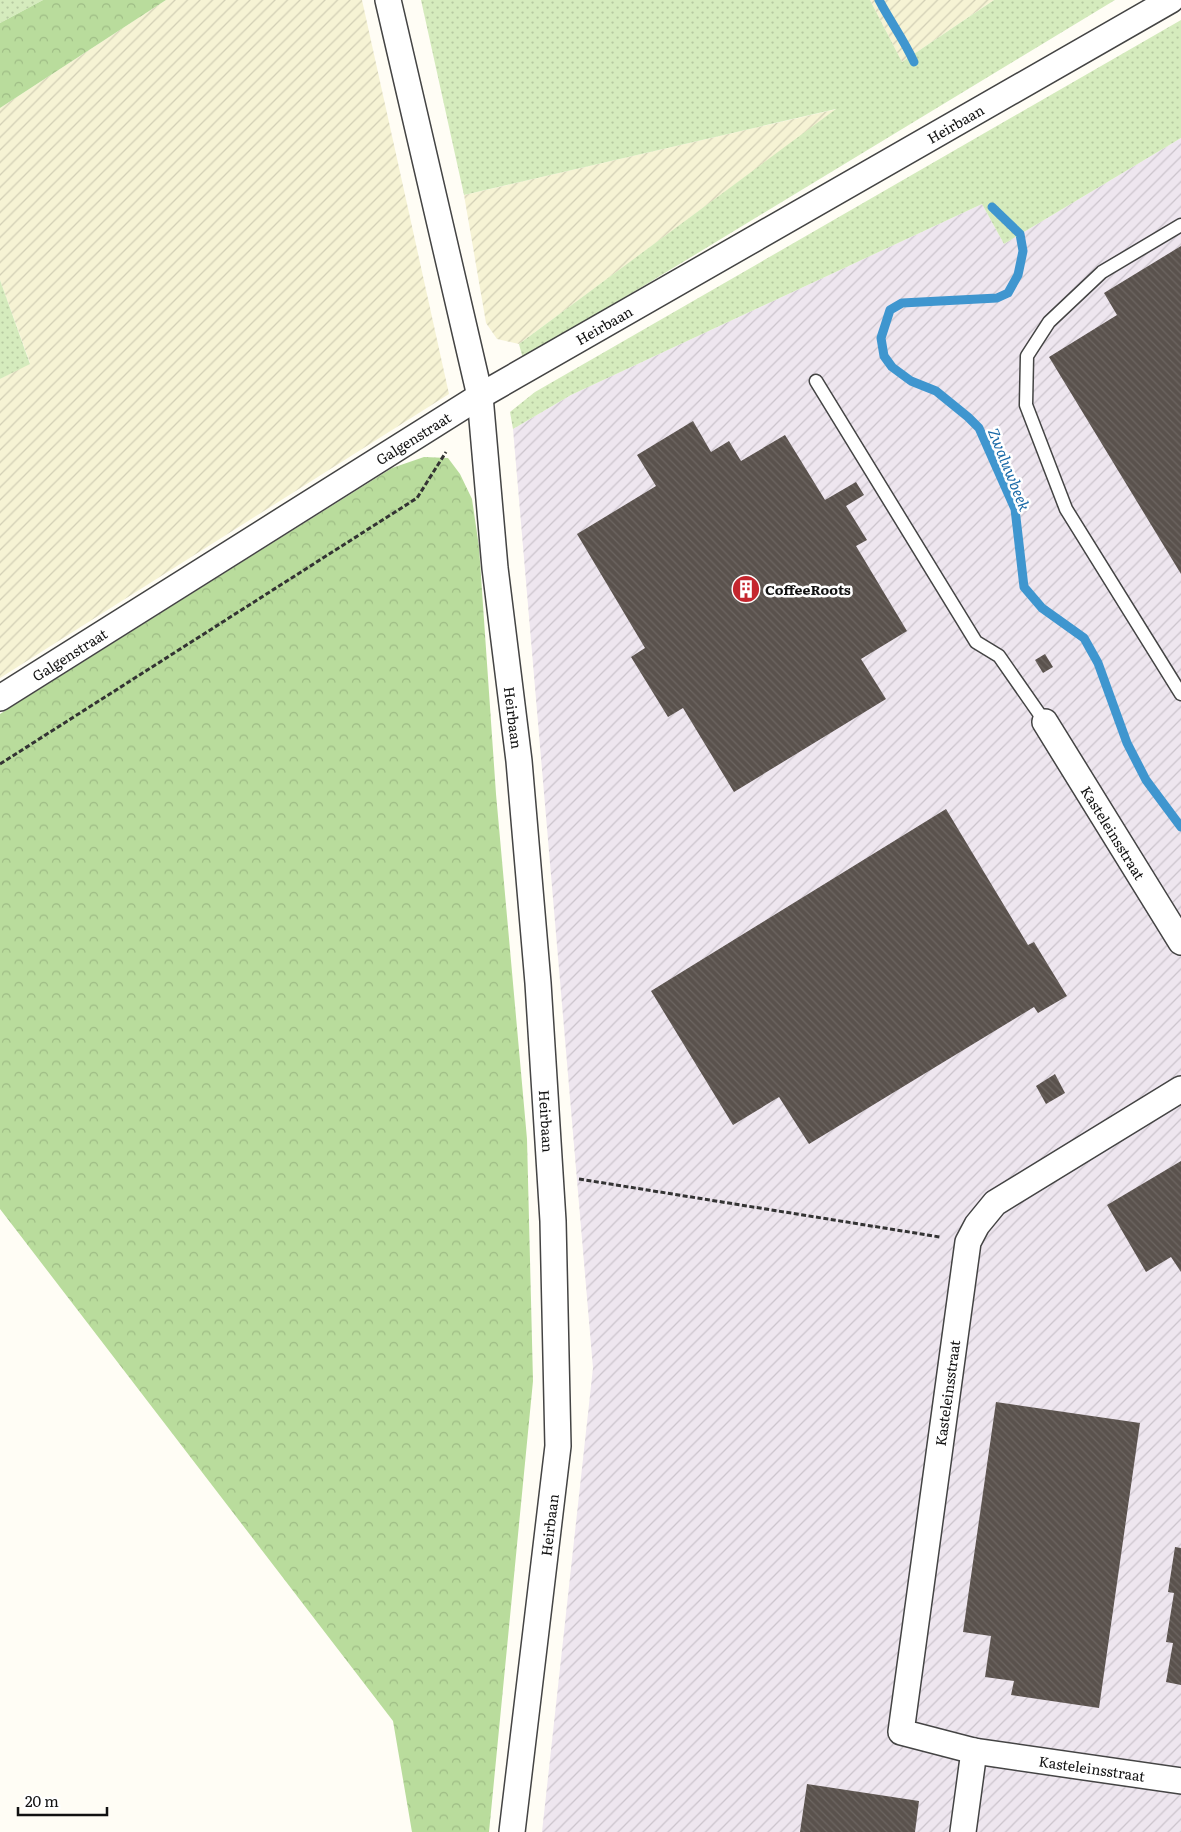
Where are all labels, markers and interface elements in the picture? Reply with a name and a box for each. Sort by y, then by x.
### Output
street label: Heirbaan [923,99,988,148]
street label: Heirbaan [572,301,636,349]
street label: Galgenstraat [372,407,455,469]
water label: Zwaluwbeek [983,424,1037,515]
building icon: CoffeeRoots [731,574,761,604]
place label: CoffeeRoots [765,579,851,599]
street label: Galgenstraat [28,623,111,685]
street label: Heirbaan [500,685,527,750]
street label: Kasteleinsstraat [1077,782,1150,884]
street label: Heirbaan [535,1089,559,1153]
street label: Kasteleinsstraat [930,1338,964,1447]
street label: Heirbaan [535,1493,563,1557]
street label: Kasteleinsstraat [1038,1751,1147,1786]
scale bar [18,1784,106,1816]
text: 20 m [25,1789,59,1812]

